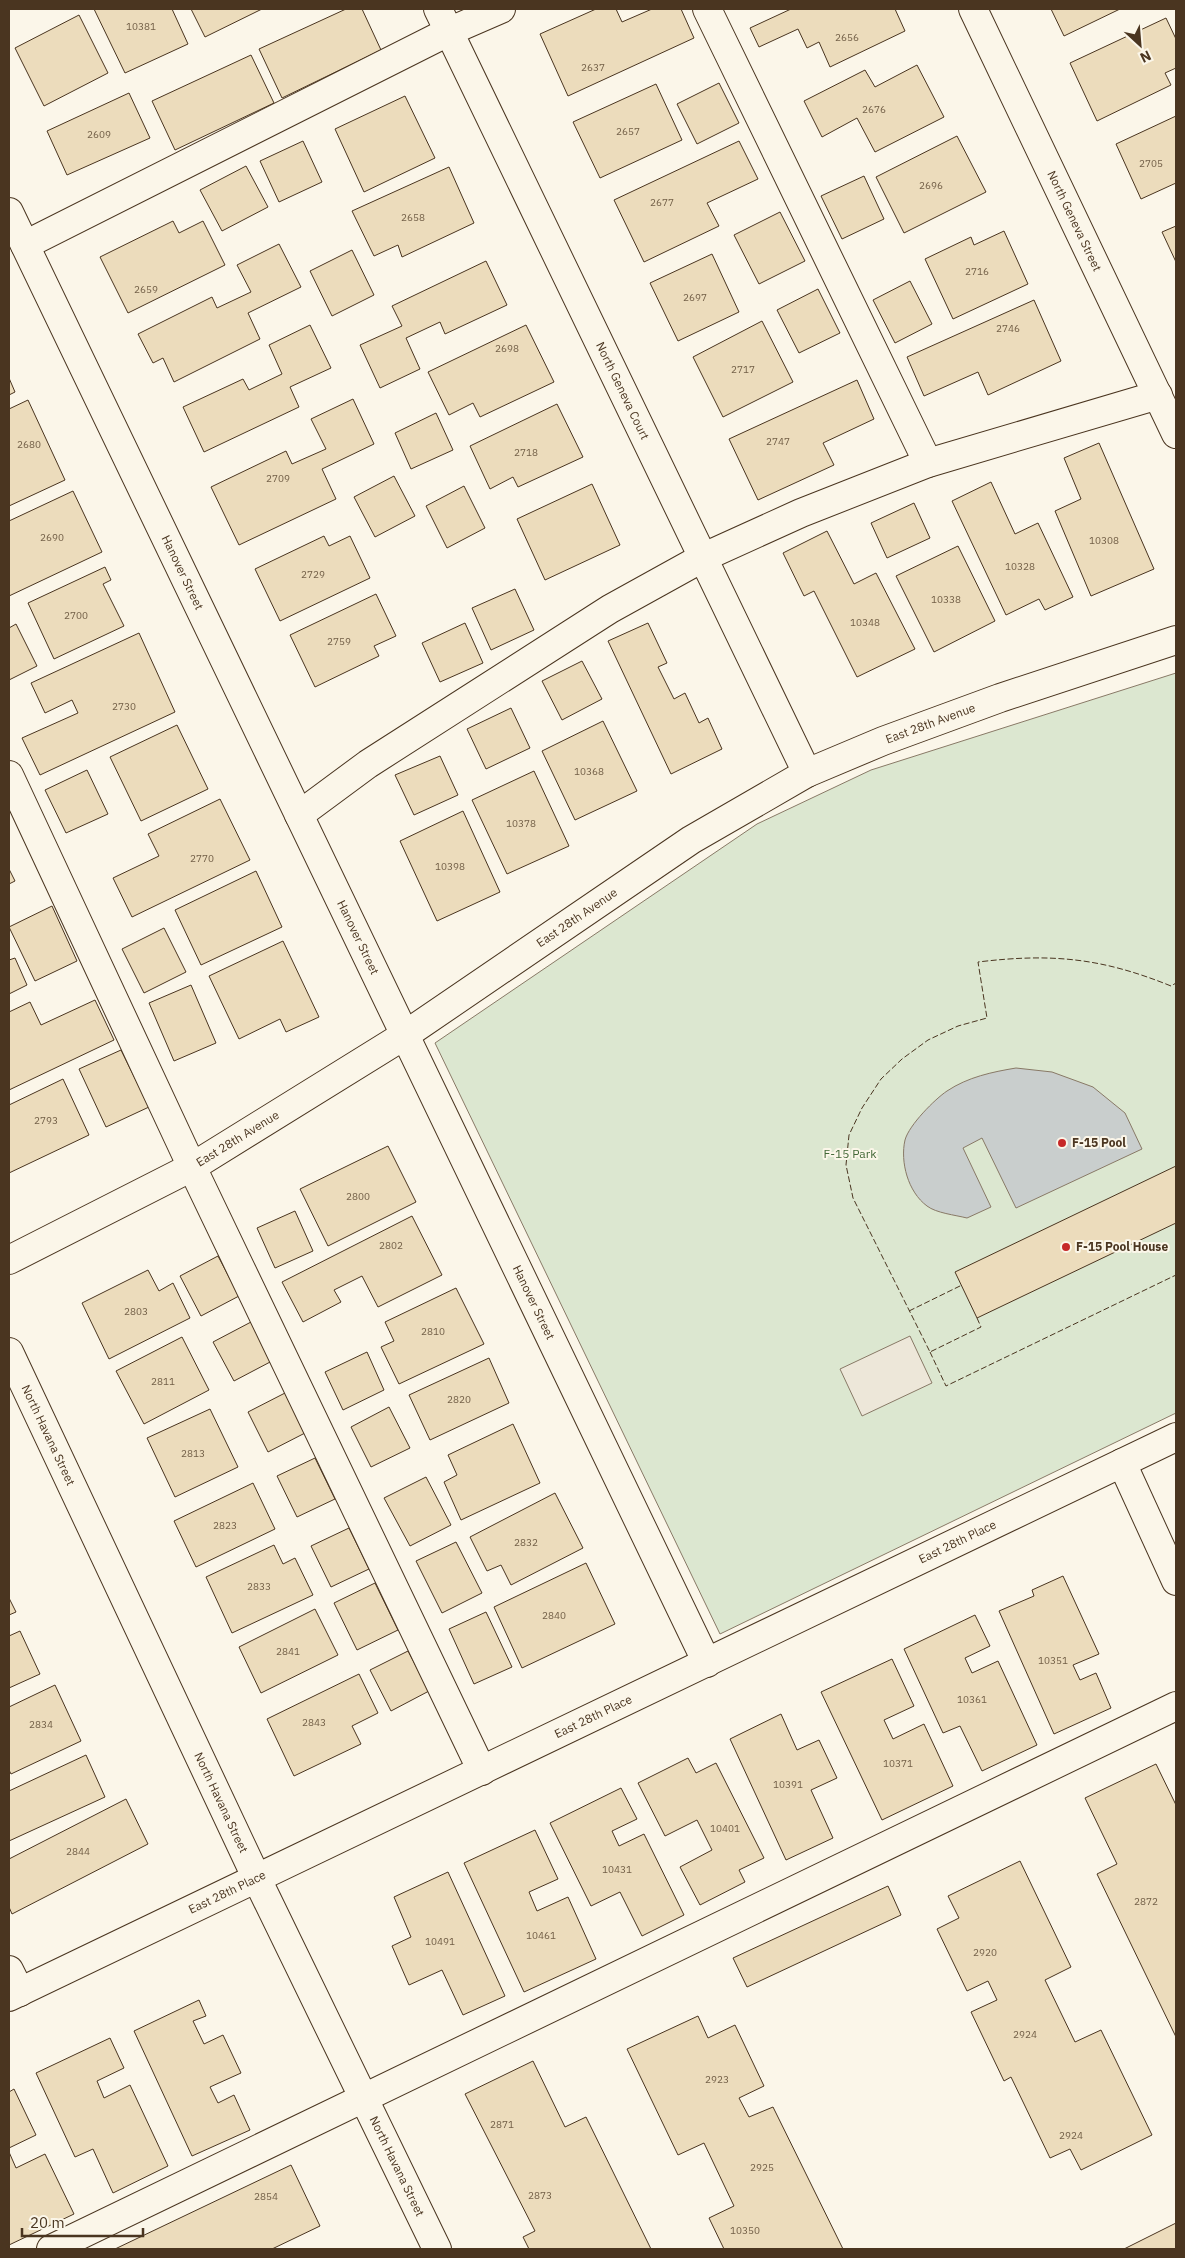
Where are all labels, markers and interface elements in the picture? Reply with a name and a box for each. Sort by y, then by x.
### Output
house number: 10381 [126,20,156,33]
north arrow [1115,20,1165,70]
house number: 2656 [835,31,859,44]
text: N [1137,46,1154,67]
house number: 2637 [581,61,605,74]
house number: 2676 [862,103,886,116]
house number: 2657 [616,125,640,138]
house number: 2609 [87,128,111,141]
house number: 2705 [1139,157,1163,170]
street label: North Geneva Street [1044,168,1105,274]
house number: 2696 [919,179,943,192]
house number: 2677 [650,196,674,209]
house number: 2658 [401,211,425,224]
house number: 2716 [965,265,989,278]
house number: 2659 [134,283,158,296]
house number: 2697 [683,291,707,304]
house number: 2746 [996,322,1020,335]
street label: North Geneva Court [593,339,653,442]
house number: 2698 [495,342,519,355]
house number: 2717 [731,363,755,376]
house number: 2747 [766,435,790,448]
house number: 2680 [17,438,41,451]
house number: 2718 [514,446,538,459]
house number: 2709 [266,472,290,485]
house number: 2690 [40,531,64,544]
street label: Hanover Street [159,533,207,612]
house number: 10308 [1089,534,1119,547]
house number: 10328 [1005,560,1035,573]
house number: 2729 [301,568,325,581]
house number: 10338 [931,593,961,606]
house number: 2700 [64,609,88,622]
house number: 10348 [850,616,880,629]
house number: 2759 [327,635,351,648]
house number: 2730 [112,700,136,713]
street label: East 28th Avenue [883,700,978,746]
house number: 10368 [574,765,604,778]
house number: 10378 [506,817,536,830]
house number: 2770 [190,852,214,865]
house number: 10398 [435,860,465,873]
street label: East 28th Avenue [533,884,620,950]
street label: Hanover Street [334,897,383,977]
street label: East 28th Avenue [193,1107,282,1170]
house number: 2793 [34,1114,58,1127]
place label: F-15 Pool [1072,1135,1126,1150]
marker: F-15 Pool [1056,1137,1068,1149]
park label: F-15 Park [823,1146,877,1161]
house number: 2800 [346,1190,370,1203]
house number: 2802 [379,1239,403,1252]
place label: F-15 Pool House [1076,1239,1168,1254]
marker: F-15 Pool House [1060,1241,1072,1253]
street label: Hanover Street [510,1262,558,1342]
house number: 2803 [124,1305,148,1318]
house number: 2810 [421,1325,445,1338]
house number: 2811 [151,1375,175,1388]
street label: North Havana Street [18,1382,79,1488]
house number: 2820 [447,1393,471,1406]
house number: 2813 [181,1447,205,1460]
street label: East 28th Place [916,1516,999,1566]
house number: 2823 [213,1519,237,1532]
house number: 2832 [514,1536,538,1549]
house number: 2833 [247,1580,271,1593]
house number: 2840 [542,1609,566,1622]
house number: 2841 [276,1645,300,1658]
house number: 10351 [1038,1654,1068,1667]
street label: East 28th Place [552,1691,635,1741]
house number: 10361 [957,1693,987,1706]
house number: 2843 [302,1716,326,1729]
house number: 2834 [29,1718,53,1731]
street label: North Havana Street [191,1750,252,1855]
house number: 10371 [883,1757,913,1770]
house number: 10391 [773,1778,803,1791]
house number: 10401 [710,1822,740,1835]
house number: 2844 [66,1845,90,1858]
house number: 10431 [602,1863,632,1876]
street label: East 28th Place [186,1867,268,1917]
house number: 2872 [1134,1895,1158,1908]
house number: 10461 [526,1929,556,1942]
house number: 10491 [425,1935,455,1948]
house number: 2920 [973,1946,997,1959]
house number: 2924 [1013,2028,1037,2041]
house number: 2923 [705,2073,729,2086]
street label: North Havana Street [367,2114,428,2219]
house number: 2871 [490,2118,514,2131]
house number: 2924 [1059,2129,1083,2142]
house number: 2925 [750,2161,774,2174]
house number: 2873 [528,2189,552,2202]
house number: 2854 [254,2190,278,2203]
scale bar [22,2206,144,2238]
text: 20 m [30,2213,65,2232]
house number: 10350 [730,2224,760,2237]

